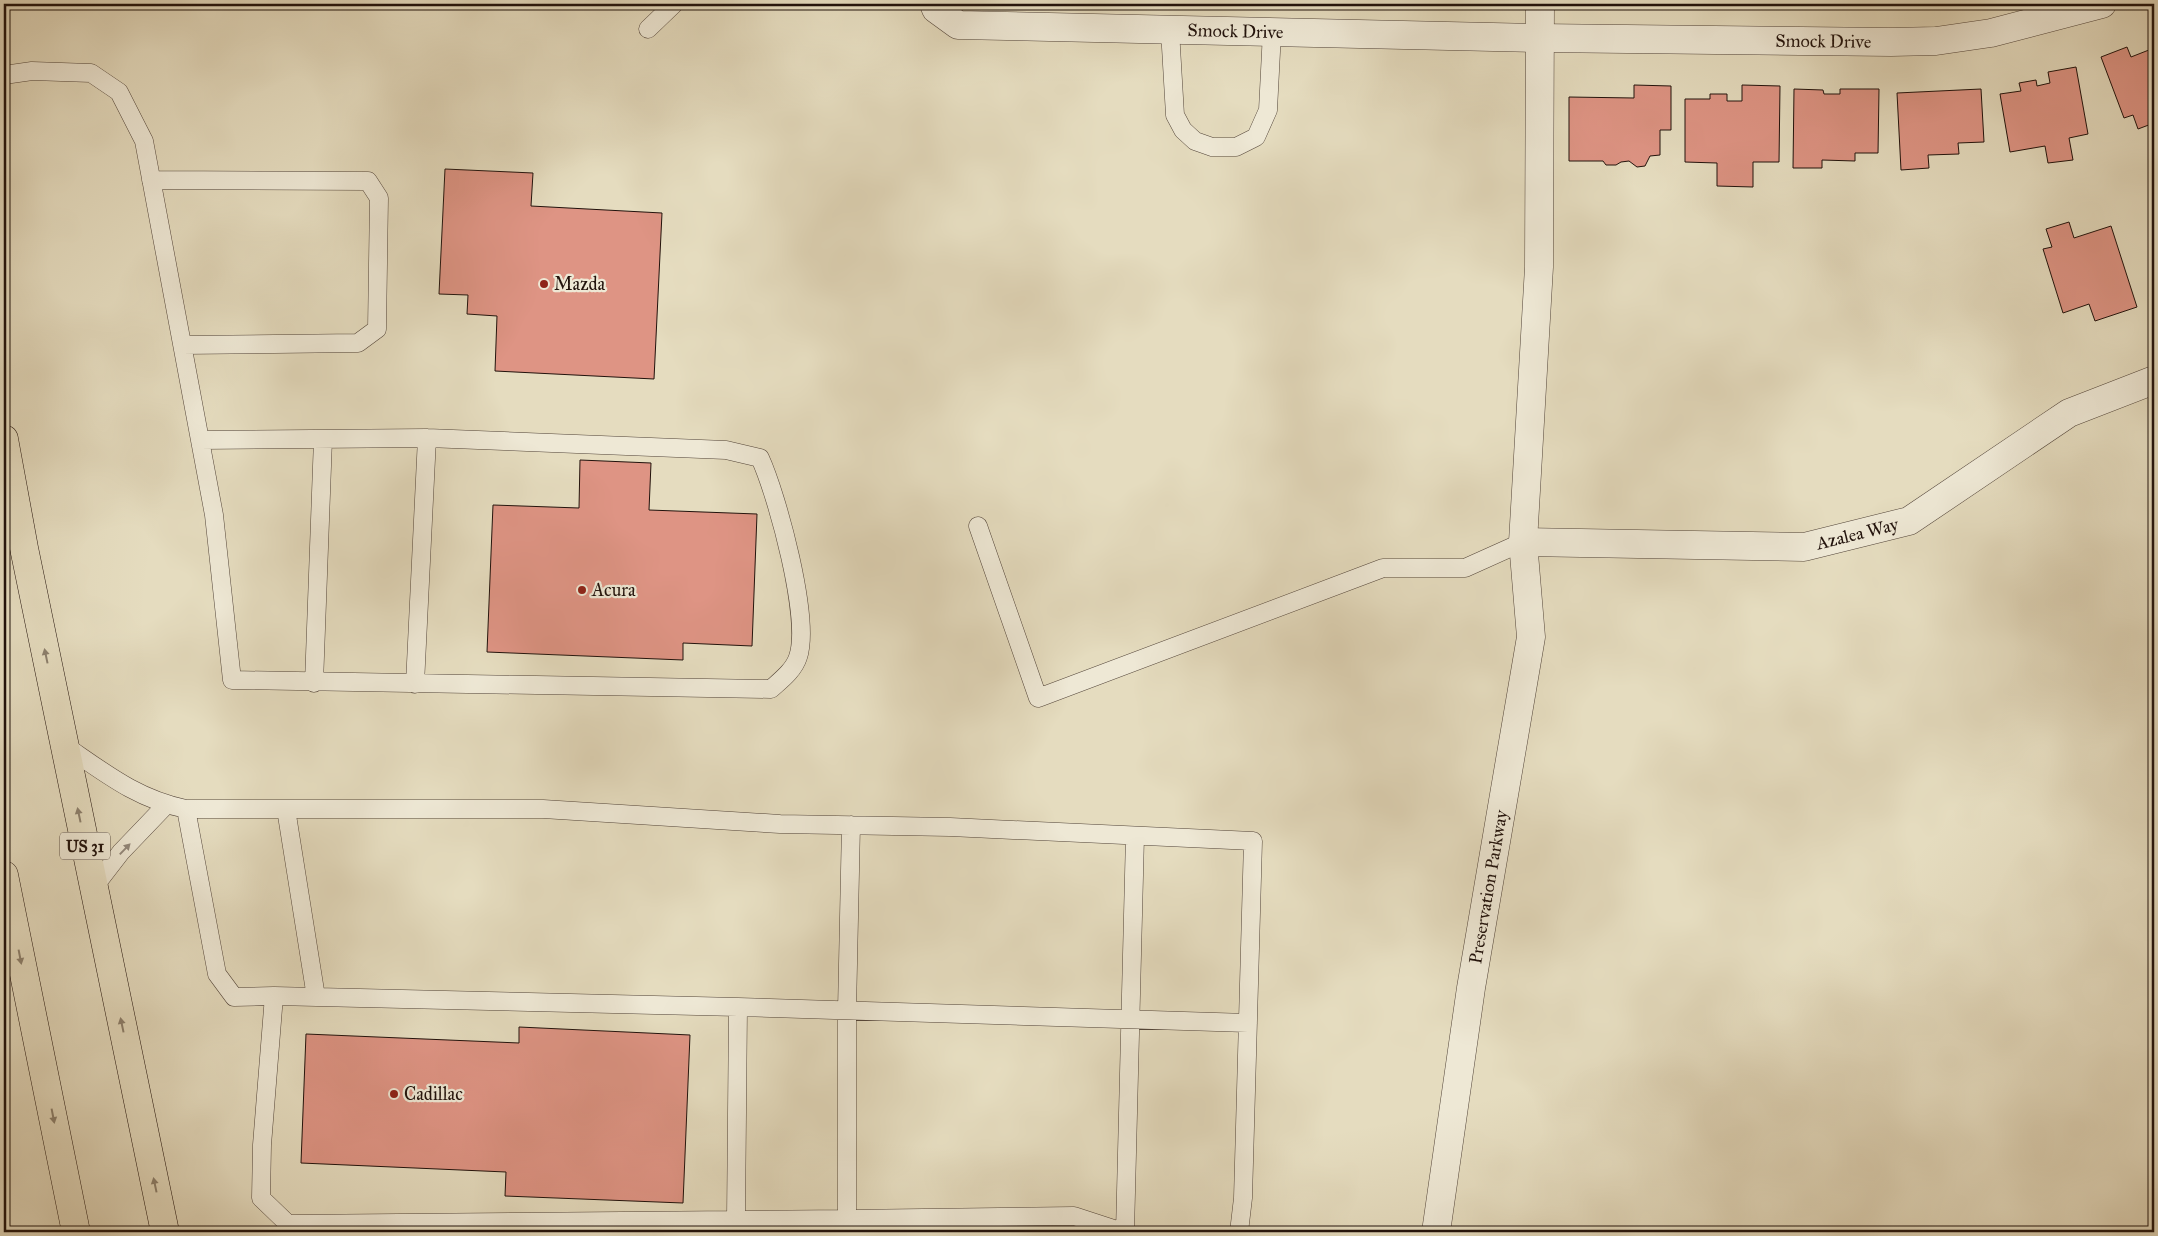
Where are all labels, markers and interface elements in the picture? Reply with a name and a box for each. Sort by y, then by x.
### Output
street label: Smock Drive [1187,19,1284,43]
street label: Smock Drive [1775,30,1871,53]
place label: Mazda [554,273,606,295]
marker: Mazda [538,278,550,290]
street label: Azalea Way [1813,513,1901,555]
place label: Acura [591,579,636,601]
marker: Acura [576,584,588,596]
one-way arrow [42,648,50,663]
one-way arrow [75,807,83,822]
street label: Preservation Parkway [1464,808,1512,966]
road number: US 31 [60,832,110,859]
one-way arrow [119,843,131,855]
one-way arrow [17,949,25,965]
one-way arrow [118,1018,126,1033]
place label: Cadillac [404,1083,463,1105]
marker: Cadillac [388,1088,400,1100]
one-way arrow [49,1109,57,1125]
one-way arrow [151,1177,159,1192]

